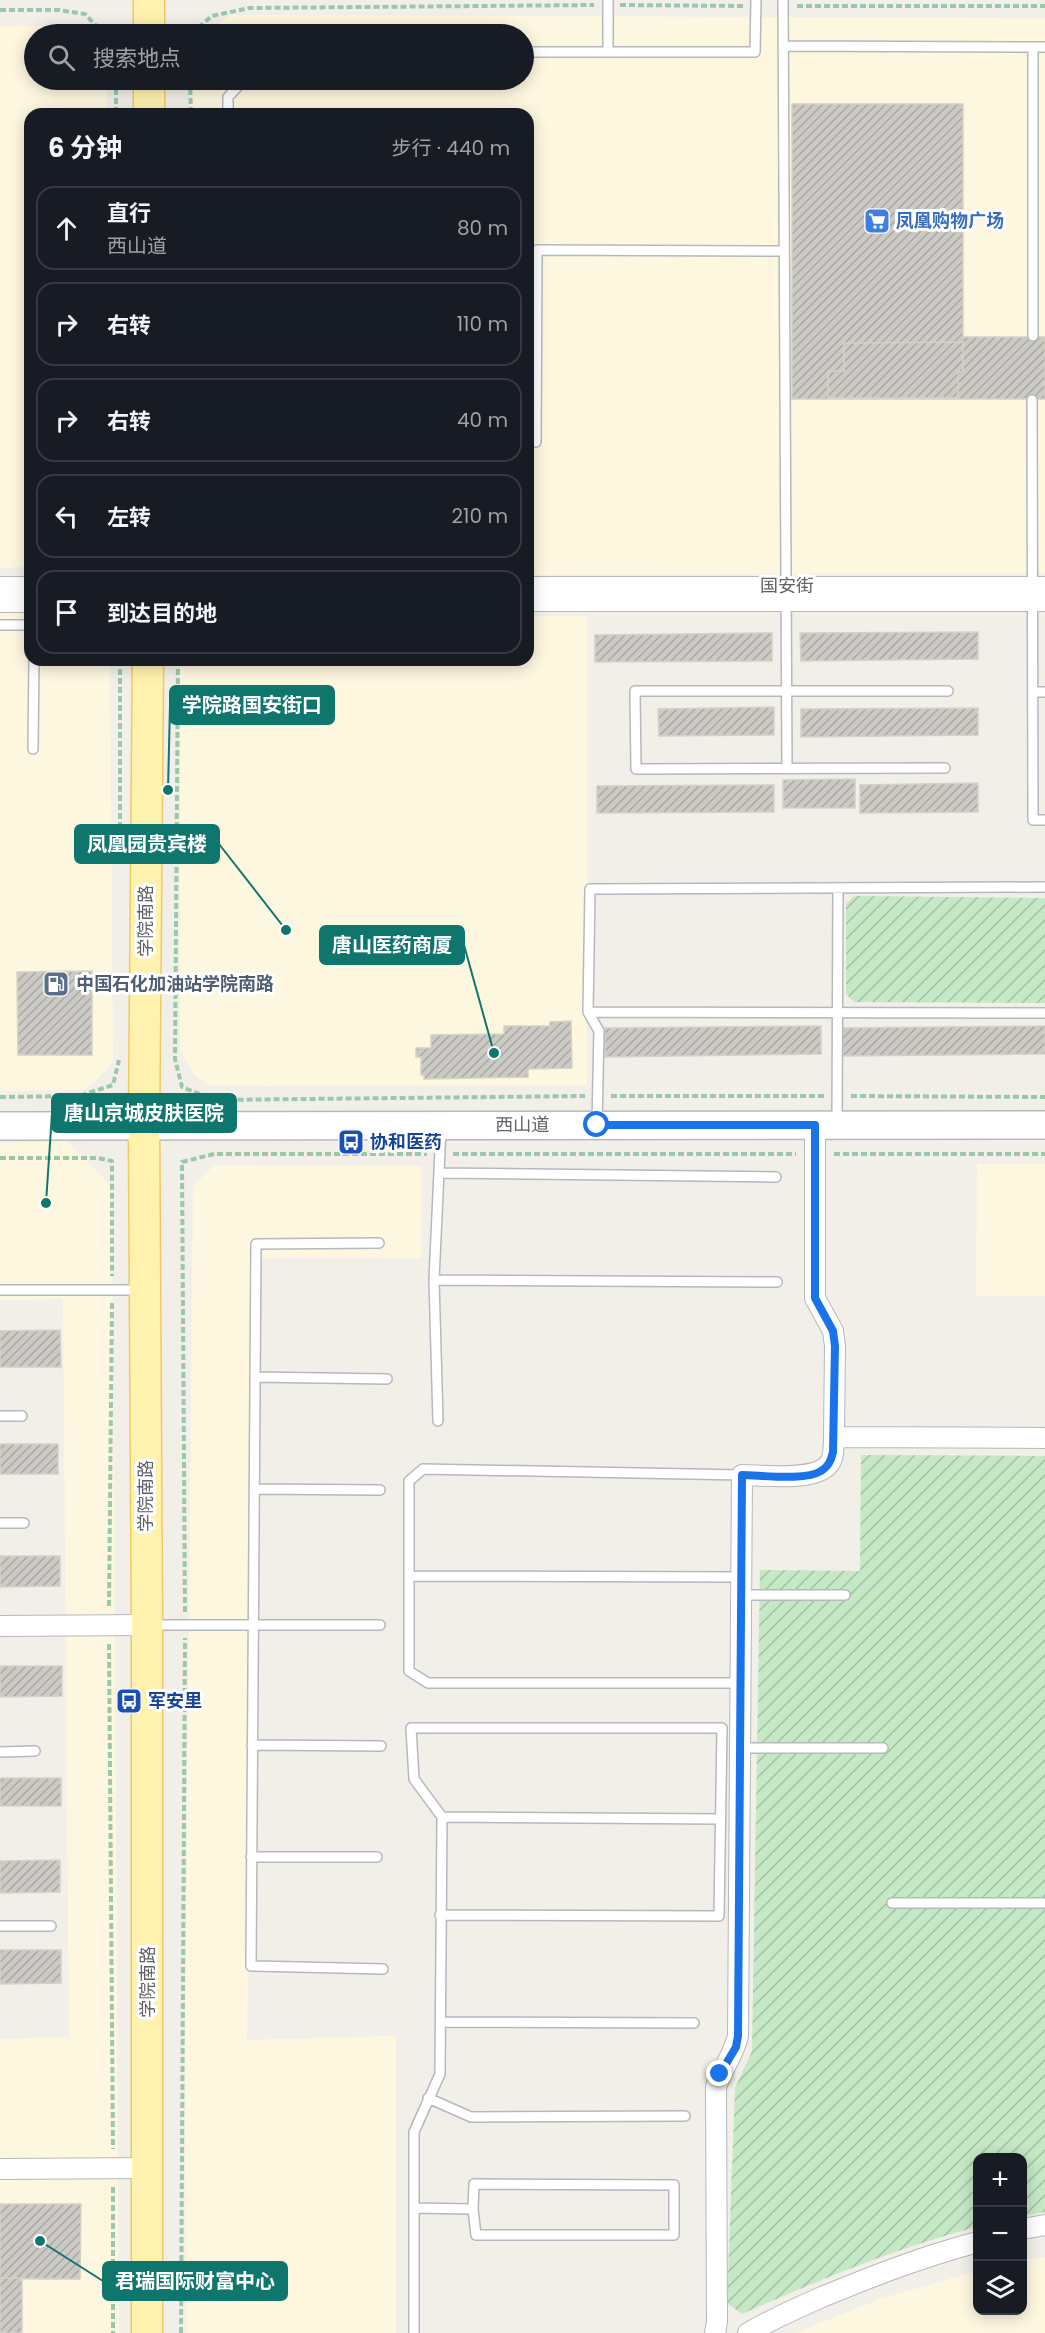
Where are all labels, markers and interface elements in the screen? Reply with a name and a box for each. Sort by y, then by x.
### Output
search box [24,24,534,90]
icon: search [45,41,78,74]
text: 搜索地点 [93,43,181,74]
text: 6 分钟 [48,130,122,166]
text: 步行 · 440 m [391,134,510,162]
text: 直行 [107,198,151,229]
supermarket icon: 凤凰购物广场 [862,206,892,236]
place label: 凤凰购物广场 [896,208,1004,233]
icon: ahead [50,212,83,245]
text: 80 m [457,214,508,242]
text: 西山道 [107,232,167,260]
icon: right [50,308,83,341]
text: 右转 [107,310,151,341]
text: 110 m [457,310,508,338]
icon: right [50,404,83,437]
text: 右转 [107,406,151,437]
text: 40 m [457,406,508,434]
icon: left [50,500,83,533]
text: 左转 [107,502,151,533]
text: 210 m [452,502,508,530]
street label: 国安街 [760,573,814,598]
icon: arrive [50,596,83,629]
text: 到达目的地 [107,598,217,629]
callout: 学院路国安街口 [170,686,334,724]
text: 学院路国安街口 [182,691,322,719]
callout: 凤凰园贵宾楼 [75,825,219,863]
text: 凤凰园贵宾楼 [87,830,207,858]
street label: 学院南路 [133,885,158,957]
callout: 唐山医药商厦 [320,926,464,964]
text: 唐山医药商厦 [332,931,452,959]
fuel station icon: 中国石化加油站学院南路 [41,969,71,999]
place label: 中国石化加油站学院南路 [76,971,274,996]
callout: 唐山京城皮肤医院 [52,1094,236,1132]
text: 唐山京城皮肤医院 [64,1099,224,1127]
route start [583,1111,609,1137]
street label: 西山道 [495,1112,549,1137]
bus stop icon: 协和医药 [336,1127,366,1157]
place label: 协和医药 [370,1129,442,1154]
street label: 学院南路 [133,1460,158,1532]
bus stop icon: 军安里 [114,1686,144,1716]
place label: 军安里 [148,1688,202,1713]
street label: 学院南路 [135,1946,160,2018]
route end [706,2060,732,2086]
map controls [973,2153,1027,2315]
button: + [973,2153,1027,2207]
button: − [973,2207,1027,2261]
button: layers [973,2261,1027,2315]
callout: 君瑞国际财富中心 [103,2262,287,2300]
text: 君瑞国际财富中心 [115,2267,275,2295]

